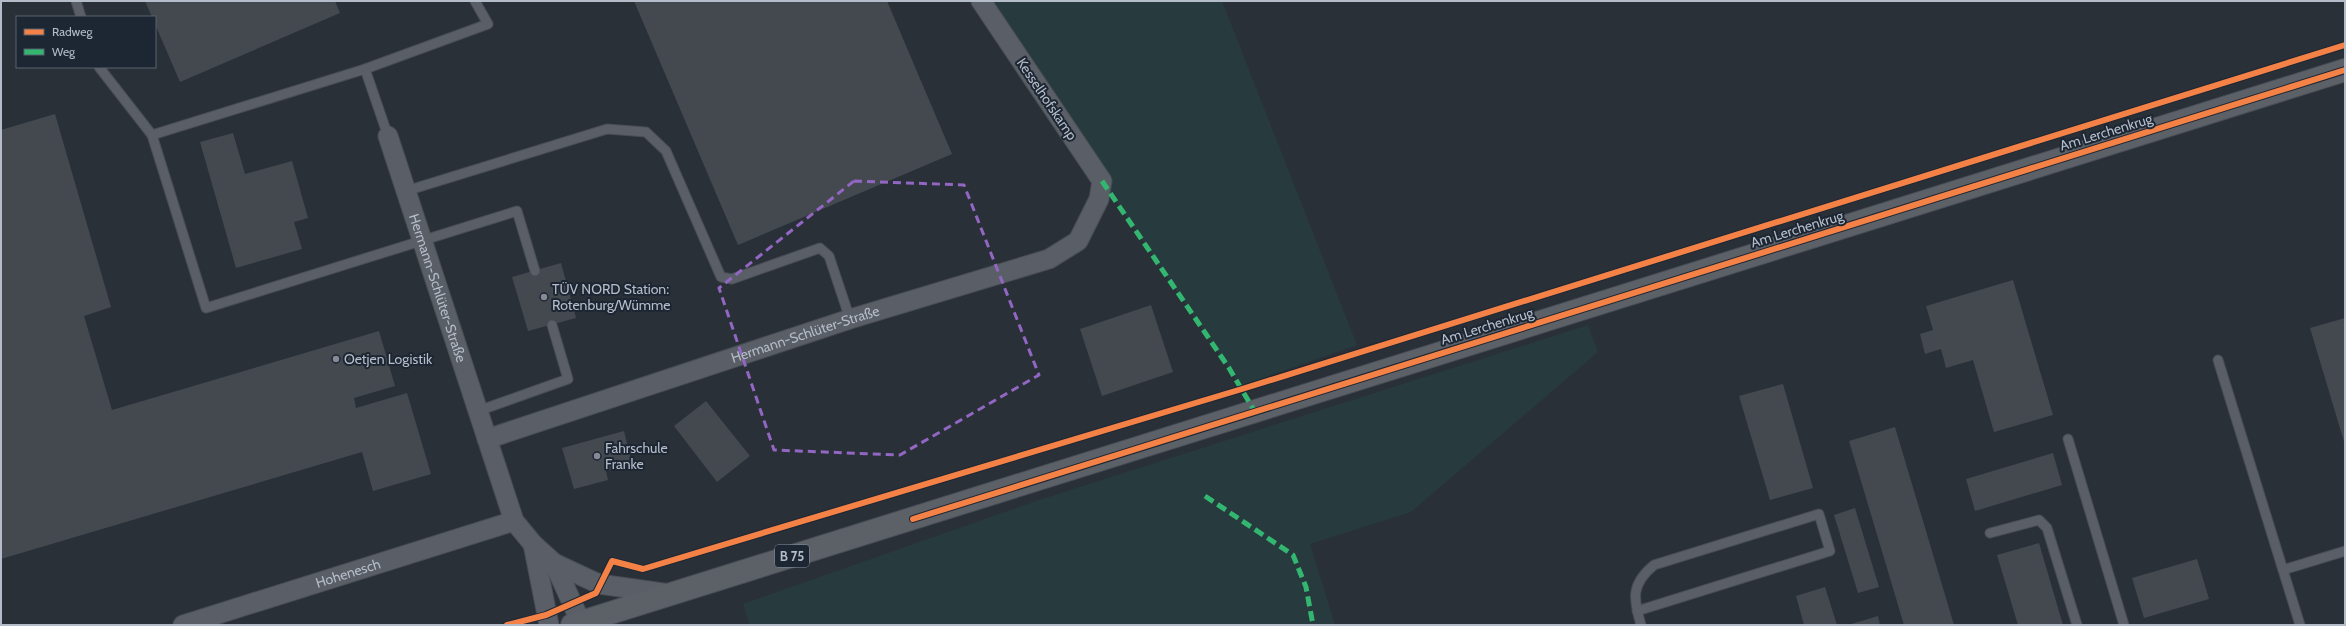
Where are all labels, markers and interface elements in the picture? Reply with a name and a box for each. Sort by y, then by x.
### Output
legend [16,16,156,68]
text: Radweg [52,24,93,39]
text: Weg [52,44,76,59]
street label: Kesselhofskamp [1013,54,1081,144]
street label: Am Lerchenkrug [2057,109,2156,155]
street label: Am Lerchenkrug [1748,206,1847,252]
street label: Hermann-Schlüter-Straße [405,212,470,365]
place label: TÜV NORD Station: Rotenburg/Wümme [552,280,670,314]
marker: TÜV NORD Station: Rotenburg/Wümme [539,292,549,302]
street label: Hermann-Schlüter-Straße [729,302,882,367]
street label: Am Lerchenkrug [1438,303,1537,349]
place label: Oetjen Logistik [344,350,433,368]
marker: Oetjen Logistik [331,354,341,364]
place label: Fahrschule Franke [605,439,668,473]
marker: Fahrschule Franke [592,451,602,461]
road number: B 75 [775,545,809,567]
street label: Hohenesch [313,555,383,592]

